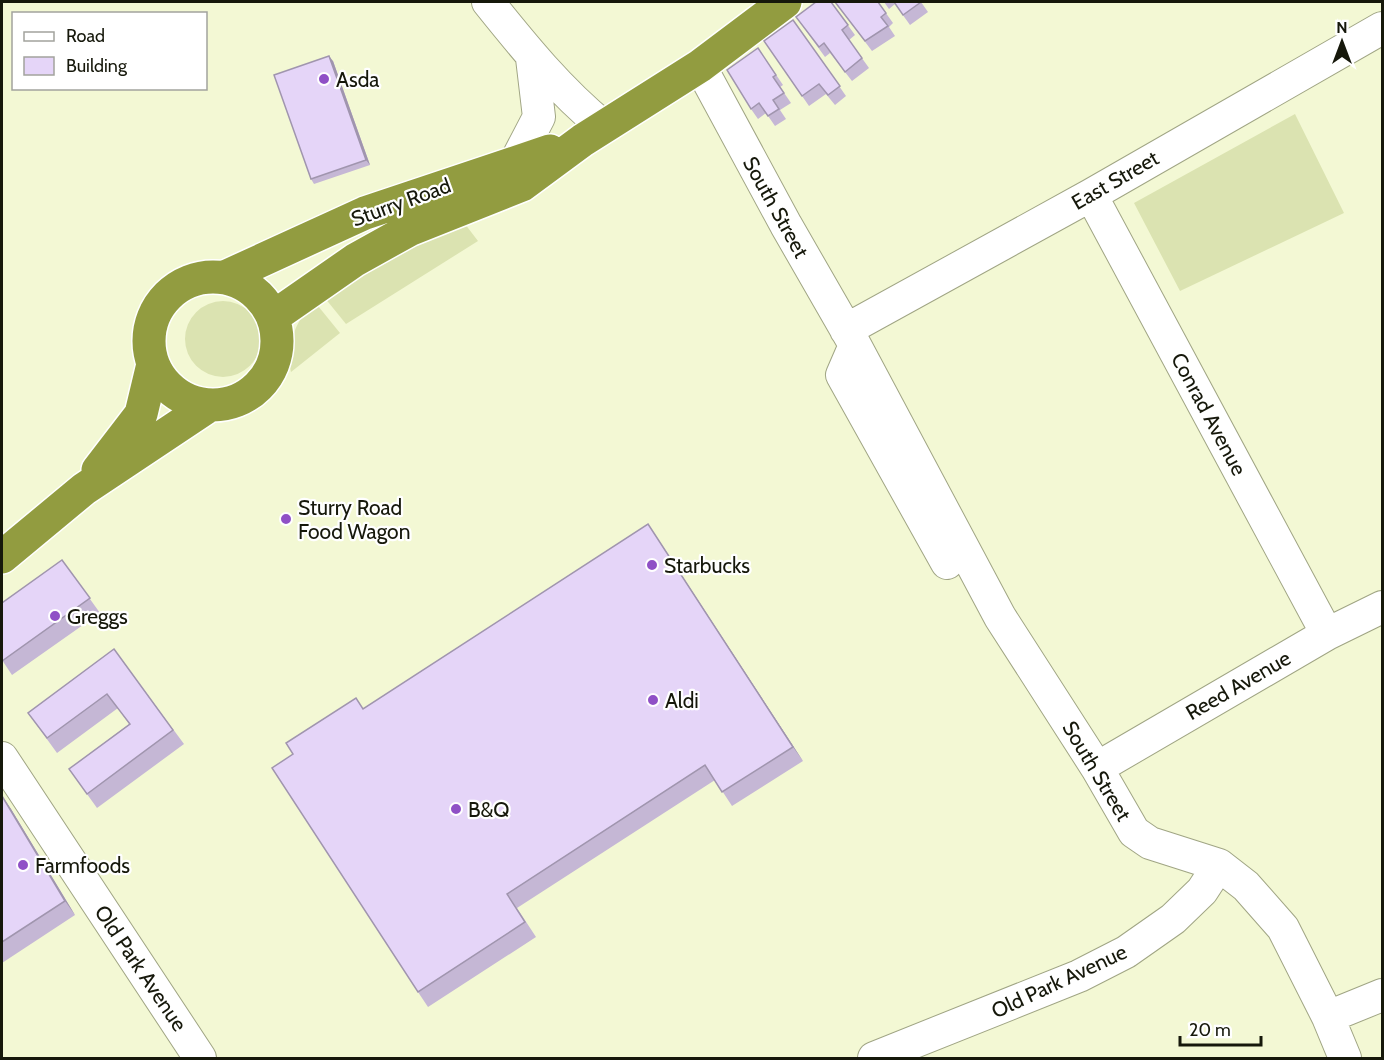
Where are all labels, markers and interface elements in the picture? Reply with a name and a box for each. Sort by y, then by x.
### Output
legend [12,12,207,90]
north arrow [1312,12,1372,72]
text: N [1336,18,1348,37]
text: Road [66,25,105,47]
text: Building [66,55,128,77]
place label: Asda [336,67,379,92]
marker: Asda [317,72,331,86]
street label: East Street [1067,145,1163,215]
street label: South Street [738,152,814,262]
street label: Sturry Road [348,172,454,232]
street label: Conrad Avenue [1166,348,1252,480]
place label: Sturry Road Food Wagon [298,495,410,544]
marker: Sturry Road Food Wagon [279,512,293,526]
place label: Starbucks [664,553,750,578]
marker: Starbucks [645,558,659,572]
place label: Greggs [67,604,128,629]
marker: Greggs [48,609,62,623]
street label: Reed Avenue [1181,645,1295,725]
place label: Aldi [665,688,699,713]
marker: Aldi [646,693,660,707]
street label: South Street [1057,717,1137,825]
place label: B&Q [468,797,510,822]
marker: B&Q [449,802,463,816]
place label: Farmfoods [35,853,130,878]
marker: Farmfoods [16,858,30,872]
street label: Old Park Avenue [90,900,192,1036]
street label: Old Park Avenue [987,939,1131,1023]
scale bar [1180,1009,1261,1047]
text: 20 m [1189,1019,1231,1041]

